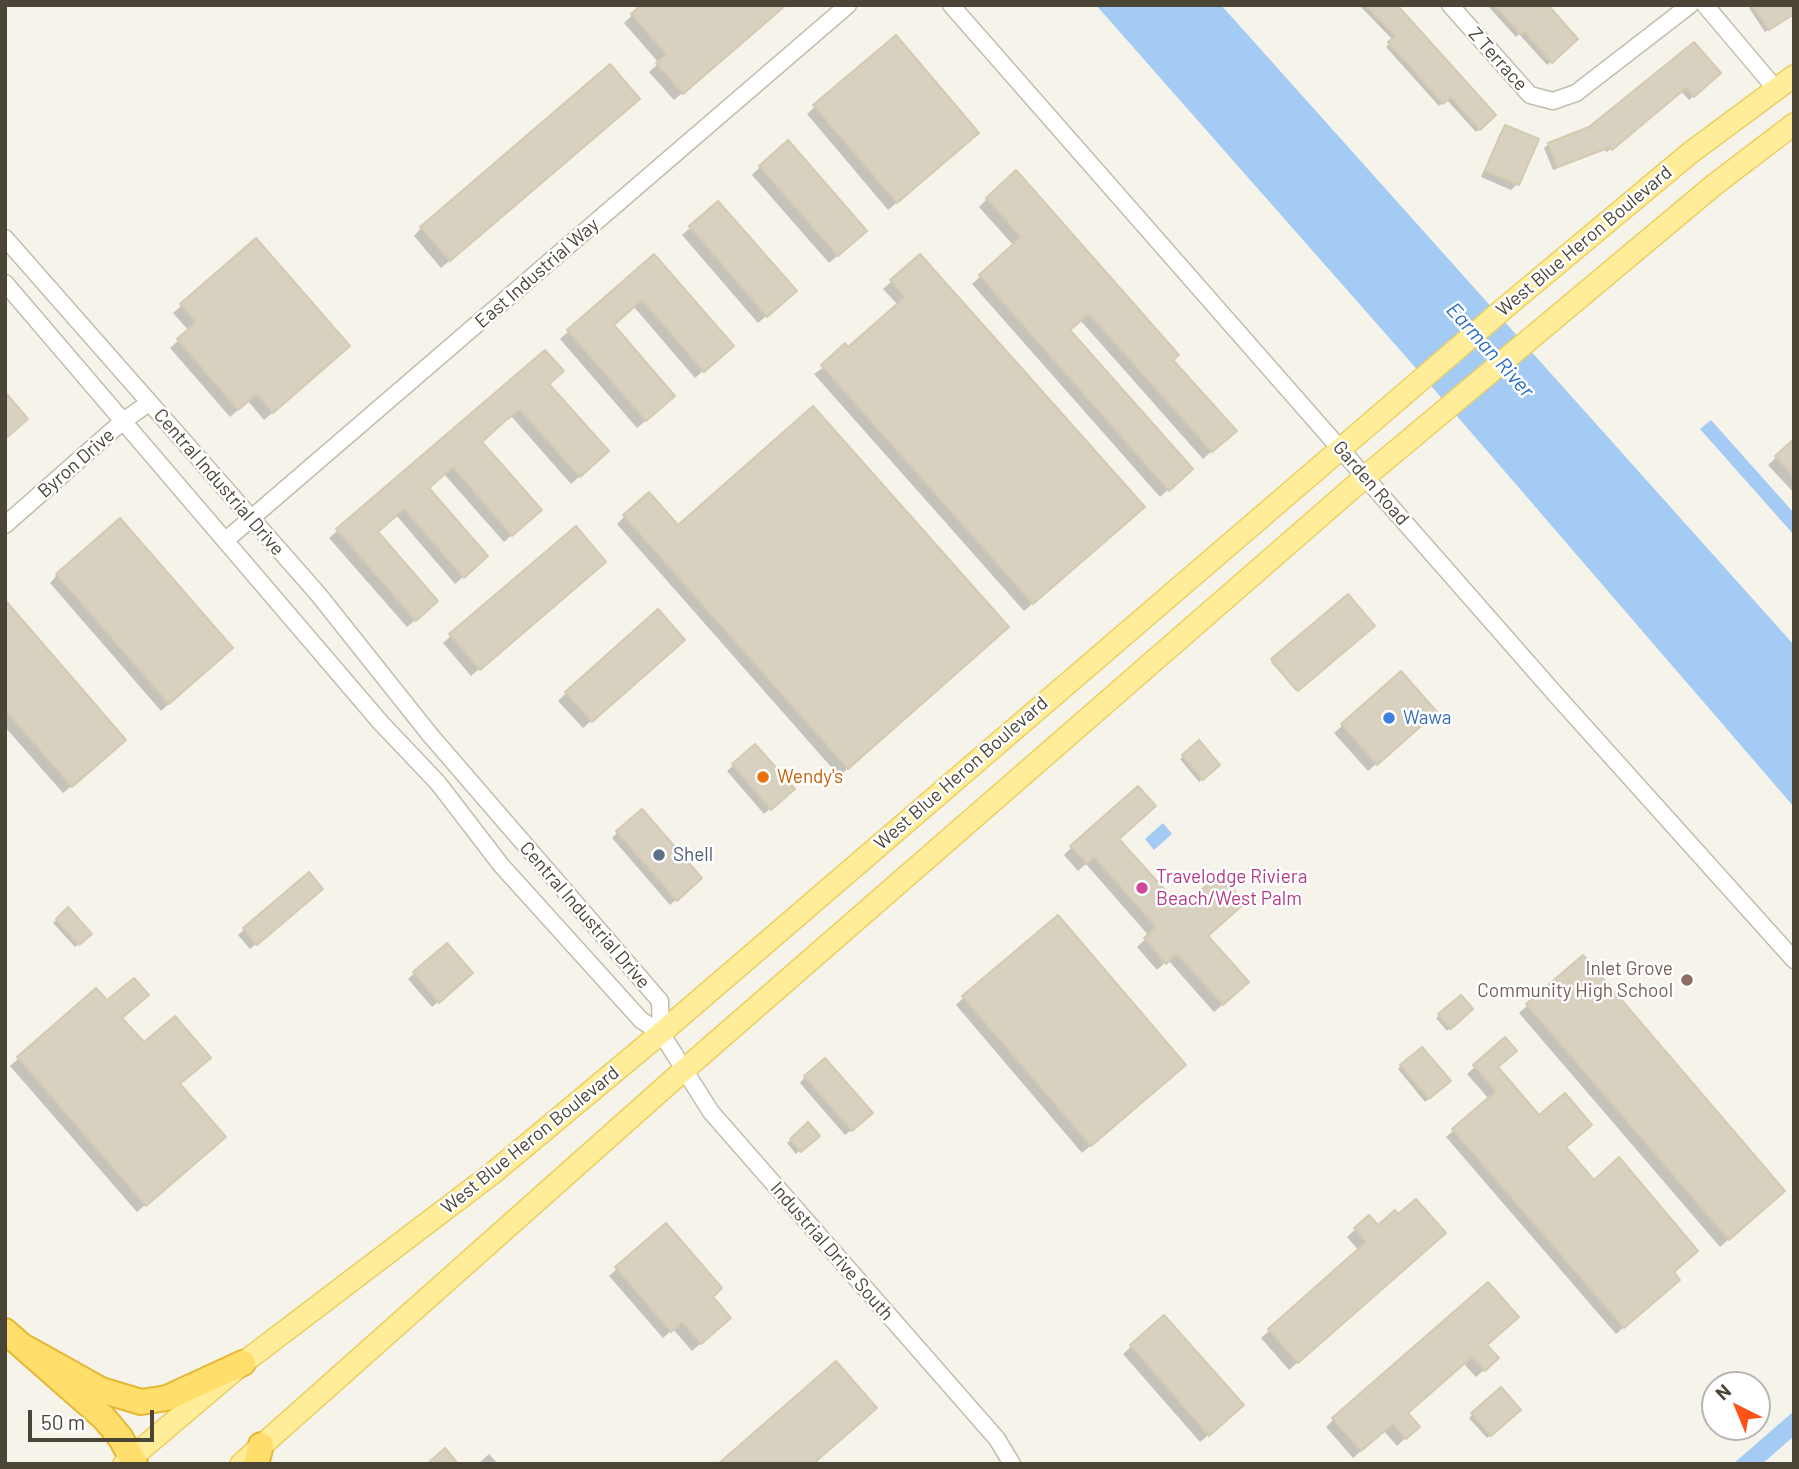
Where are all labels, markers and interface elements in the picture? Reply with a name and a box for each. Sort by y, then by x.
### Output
street label: Z Terrace [1464,23,1532,95]
street label: West Blue Heron Boulevard [1492,161,1676,321]
street label: East Industrial Way [470,213,604,333]
water label: Earman River [1441,297,1539,403]
street label: Central Industrial Drive [149,404,289,560]
street label: Byron Drive [33,424,119,502]
street label: Garden Road [1328,436,1414,530]
street label: West Blue Heron Boulevard [870,692,1052,854]
place label: Wawa [1403,707,1452,729]
marker: Wawa [1381,710,1397,726]
place label: Wendy's [777,766,843,788]
marker: Wendy's [755,769,771,785]
street label: Central Industrial Drive [515,837,655,993]
place label: Shell [673,844,713,866]
marker: Shell [651,847,667,863]
place label: Travelodge Riviera Beach/West Palm [1156,866,1307,910]
marker: Travelodge Riviera Beach/West Palm [1134,880,1150,896]
place label: Inlet Grove Community High School [1477,958,1673,1002]
marker: Inlet Grove Community High School [1679,972,1695,988]
street label: West Blue Heron Boulevard [437,1061,623,1219]
street label: Industrial Drive South [766,1177,898,1325]
north arrow [1701,1371,1771,1441]
text: N [1710,1379,1735,1404]
scale bar [32,1396,158,1440]
text: 50 m [41,1409,85,1434]

